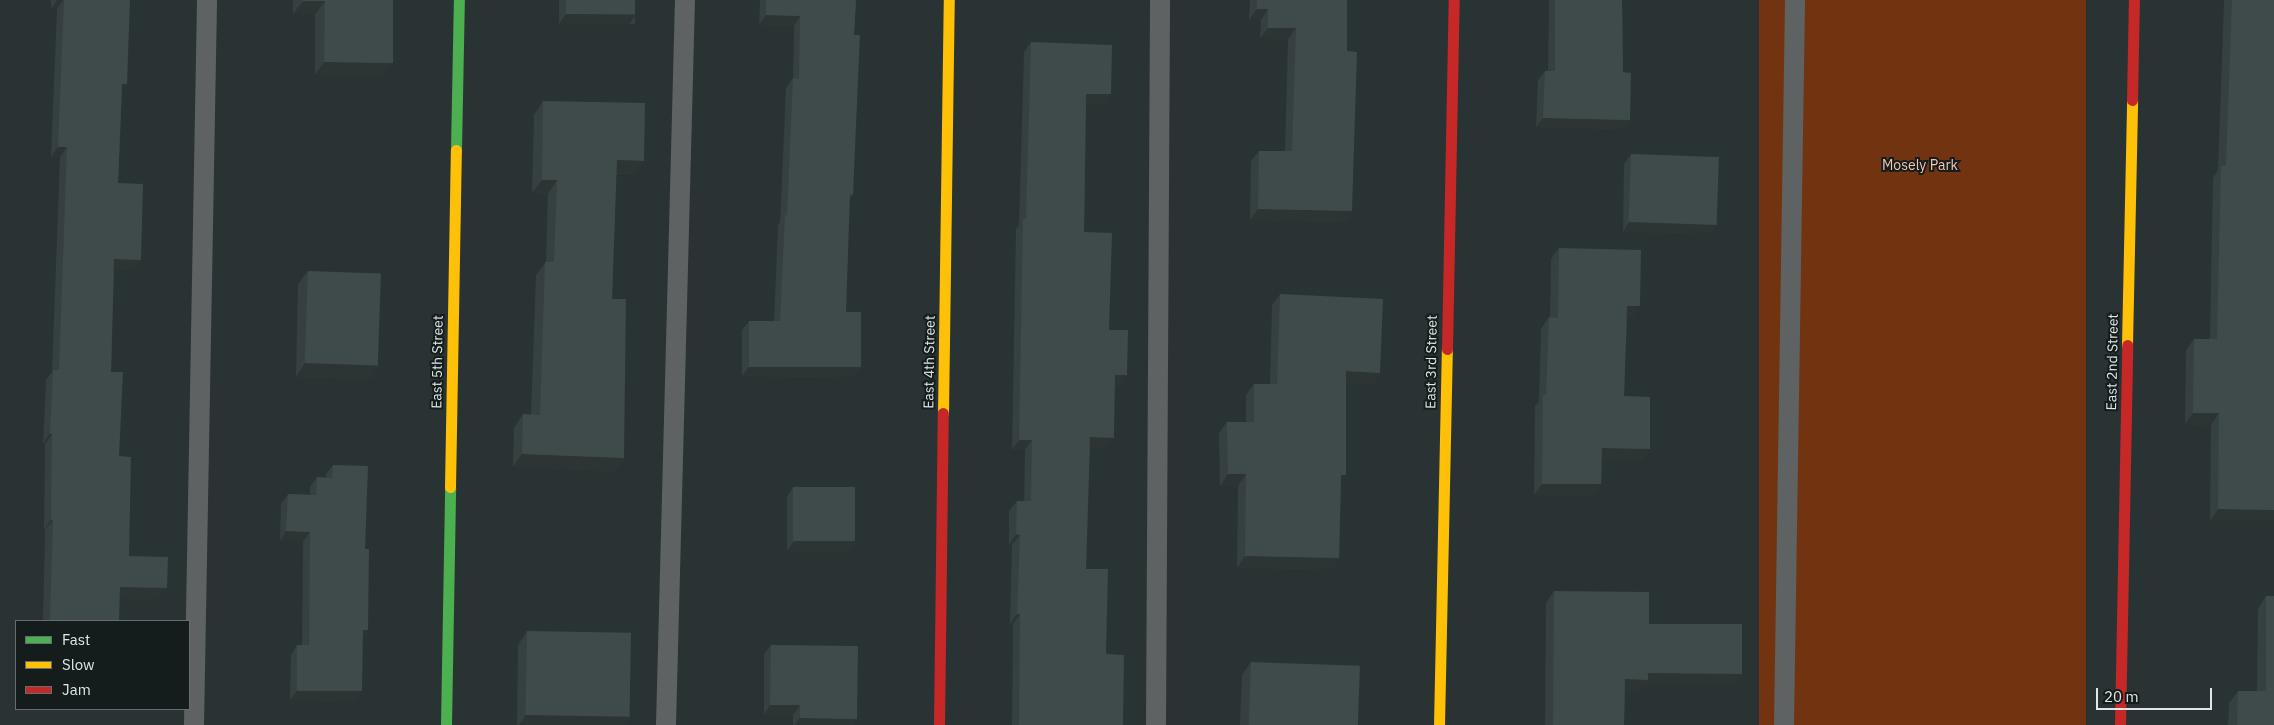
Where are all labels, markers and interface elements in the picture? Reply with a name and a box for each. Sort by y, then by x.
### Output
park label: Mosely Park [1882,157,1958,173]
street label: East 2nd Street [2103,313,2121,411]
street label: East 5th Street [428,315,446,409]
street label: East 4th Street [920,315,938,409]
street label: East 3rd Street [1422,315,1440,409]
legend [15,620,190,710]
text: Fast [62,630,90,649]
text: Slow [62,655,95,674]
scale bar [2099,678,2215,710]
text: Jam [62,680,91,699]
text: 20 m [2104,687,2139,706]

